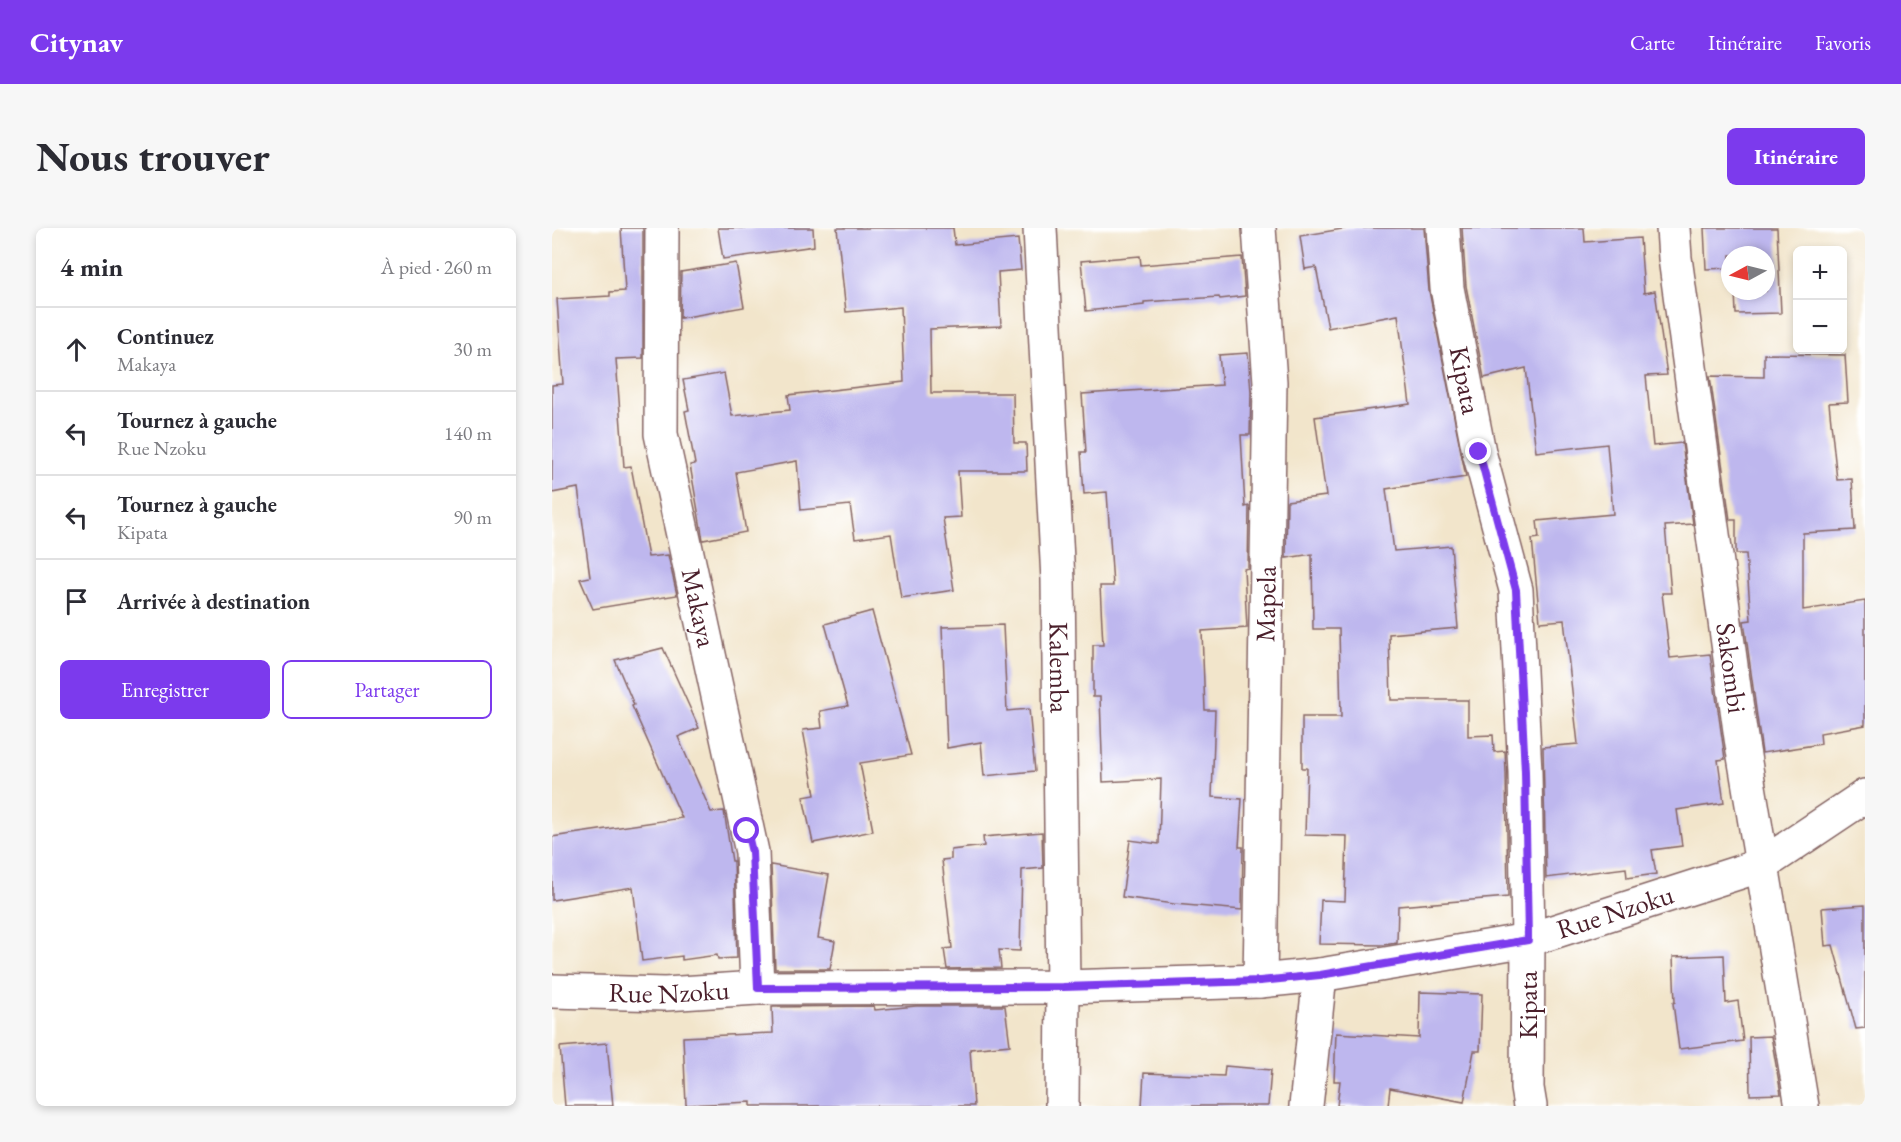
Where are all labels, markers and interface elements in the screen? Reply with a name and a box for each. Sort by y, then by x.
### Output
text: Citynav [30,24,123,60]
text: Carte [1630,29,1675,56]
text: Itinéraire [1708,29,1782,56]
text: Favoris [1815,29,1871,56]
button: Itinéraire [1727,128,1865,185]
text: Nous trouver [36,129,270,184]
north arrow [1721,246,1775,300]
map controls [1793,246,1847,354]
button: + [1793,246,1847,300]
text: 4 min [60,250,123,284]
text: À pied · 260 m [381,254,492,280]
button: − [1793,300,1847,354]
text: Continuez [117,322,214,351]
icon: ahead [60,333,93,366]
text: 30 m [453,336,492,362]
street label: Kipata [1442,343,1489,417]
text: Makaya [117,351,176,377]
text: Tournez à gauche [117,406,277,435]
icon: left [60,417,93,450]
text: 140 m [444,420,492,446]
text: Rue Nzoku [117,435,207,461]
route end [1465,438,1491,464]
text: Tournez à gauche [117,490,277,519]
icon: left [60,501,93,534]
text: 90 m [453,504,492,530]
text: Kipata [117,519,168,545]
street label: Makaya [674,565,725,651]
street label: Mapela [1247,565,1284,642]
icon: arrive [60,585,93,618]
text: Arrivée à destination [117,587,310,616]
street label: Sakombi [1708,621,1755,716]
street label: Kalemba [1042,622,1078,714]
button: Enregistrer [60,660,270,719]
button: Partager [282,660,492,719]
route start [733,817,759,843]
street label: Rue Nzoku [1552,876,1678,947]
street label: Kipata [1510,971,1545,1039]
street label: Rue Nzoku [608,972,730,1011]

